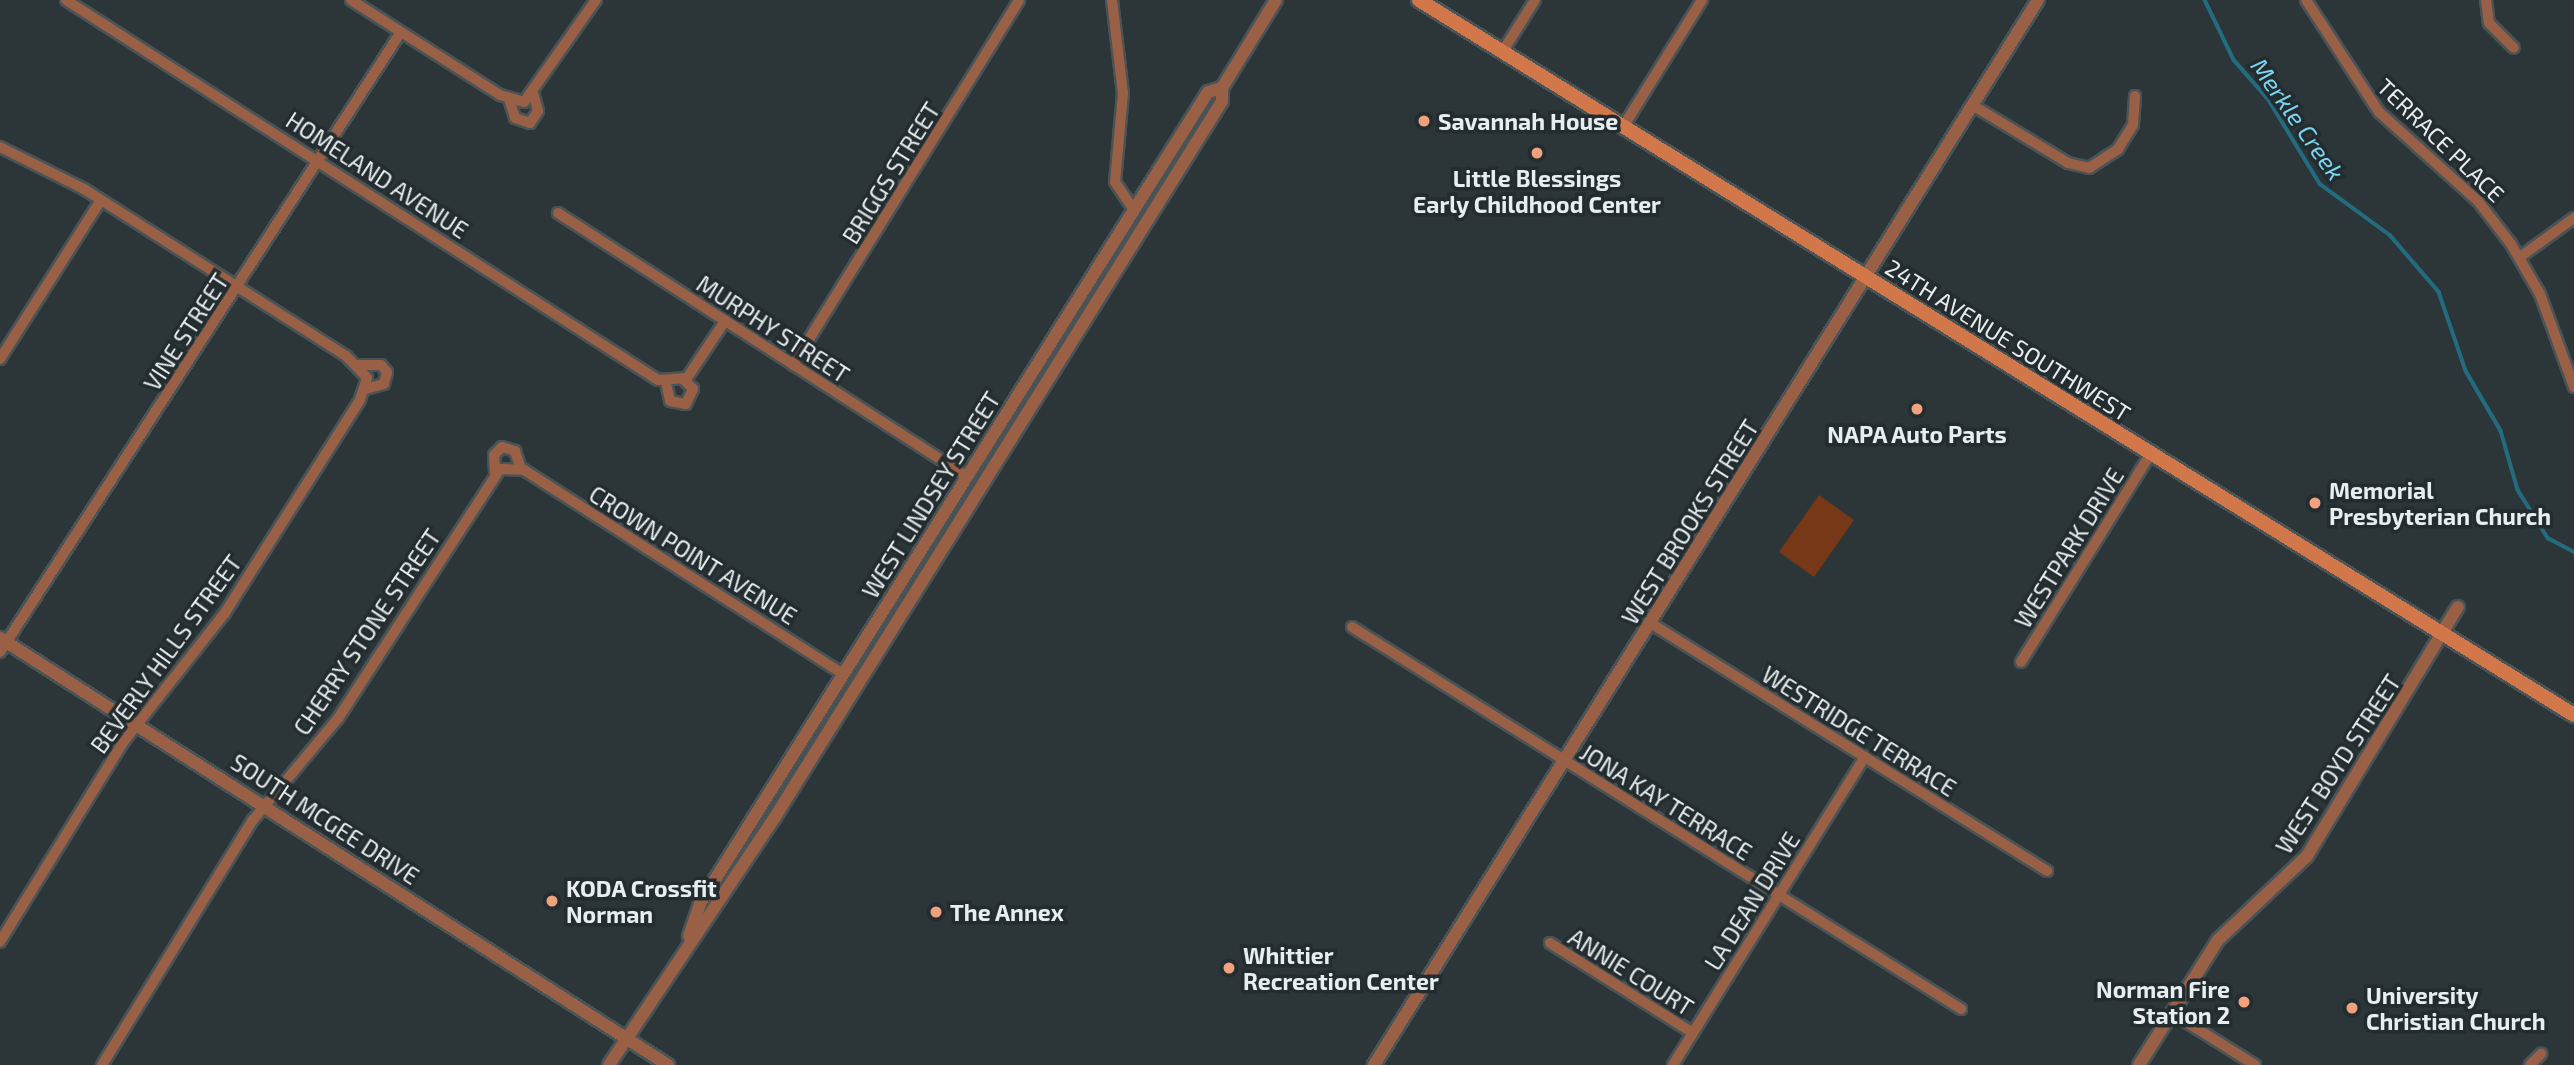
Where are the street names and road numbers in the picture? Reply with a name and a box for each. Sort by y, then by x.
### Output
street label: TERRACE PLACE [2372,73,2510,207]
street label: BRIGGS STREET [837,97,945,249]
street label: HOMELAND AVENUE [281,106,473,244]
street label: 24TH AVENUE SOUTHWEST [1880,253,2136,427]
street label: VINE STREET [138,268,234,396]
street label: MURPHY STREET [691,269,855,389]
street label: WEST LINDSEY STREET [856,386,1006,604]
street label: WEST BROOKS STREET [1616,414,1764,630]
street label: WESTPARK DRIVE [2009,463,2129,633]
street label: CROWN POINT AVENUE [584,480,802,630]
street label: CHERRY STONE STREET [288,524,446,740]
street label: BEVERLY HILLS STREET [85,549,247,759]
street label: WESTRIDGE TERRACE [1757,660,1961,802]
street label: WEST BOYD STREET [2270,669,2406,859]
street label: JONA KAY TERRACE [1574,738,1758,866]
street label: SOUTH MCGEE DRIVE [226,748,424,890]
street label: LA DEAN DRIVE [1699,827,1805,975]
street label: ANNIE COURT [1564,923,1698,1021]

